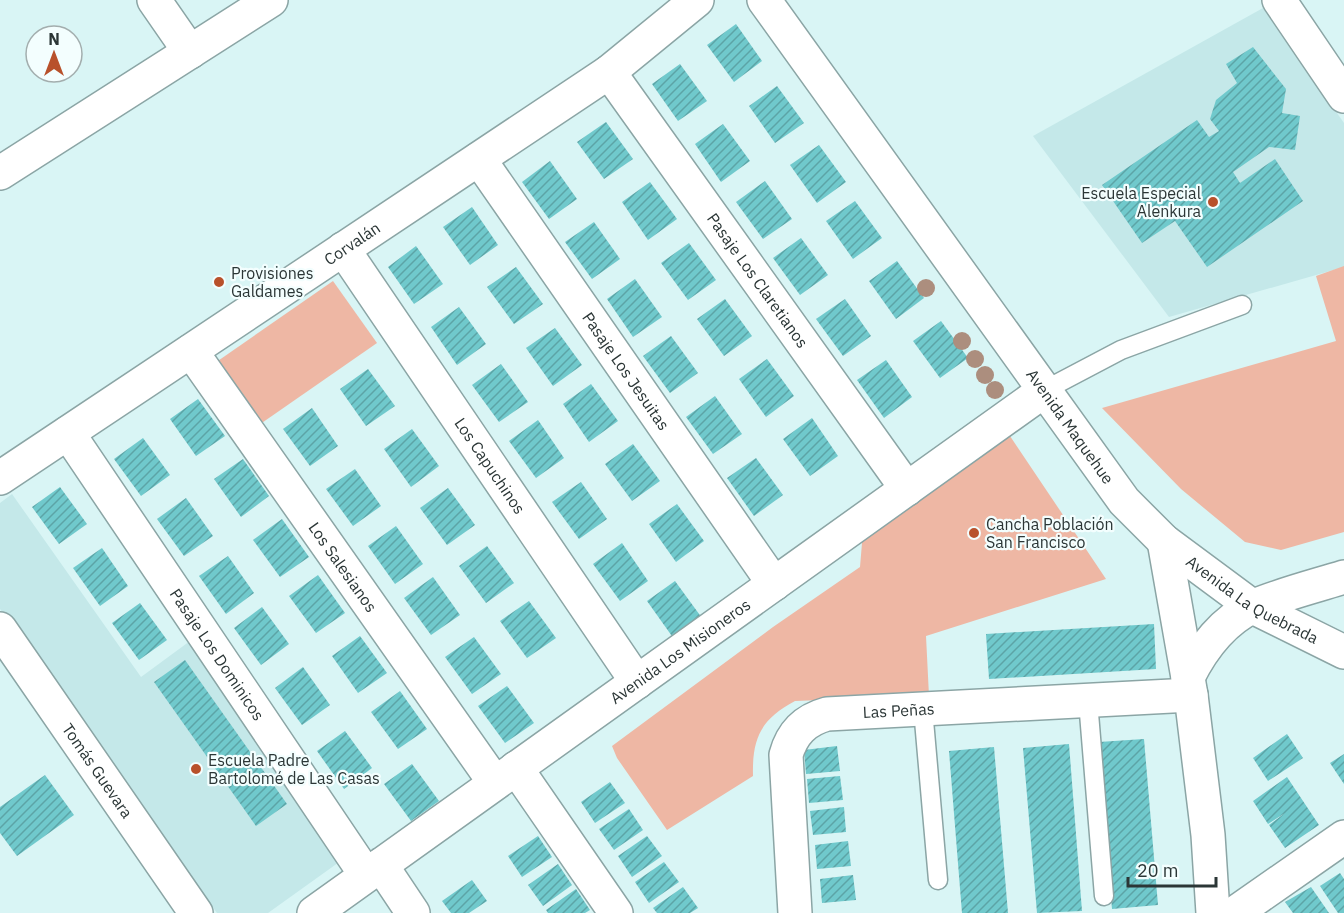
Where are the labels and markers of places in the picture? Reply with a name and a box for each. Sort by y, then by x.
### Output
place label: Escuela Especial Alenkura [1081,183,1201,221]
marker: Escuela Especial Alenkura [1206,195,1220,209]
place label: Provisiones Galdames [231,263,313,301]
marker: Provisiones Galdames [212,275,226,289]
place label: Cancha Población San Francisco [986,514,1114,552]
marker: Cancha Población San Francisco [967,526,981,540]
place label: Escuela Padre Bartolomé de Las Casas [208,750,380,788]
marker: Escuela Padre Bartolomé de Las Casas [189,762,203,776]

